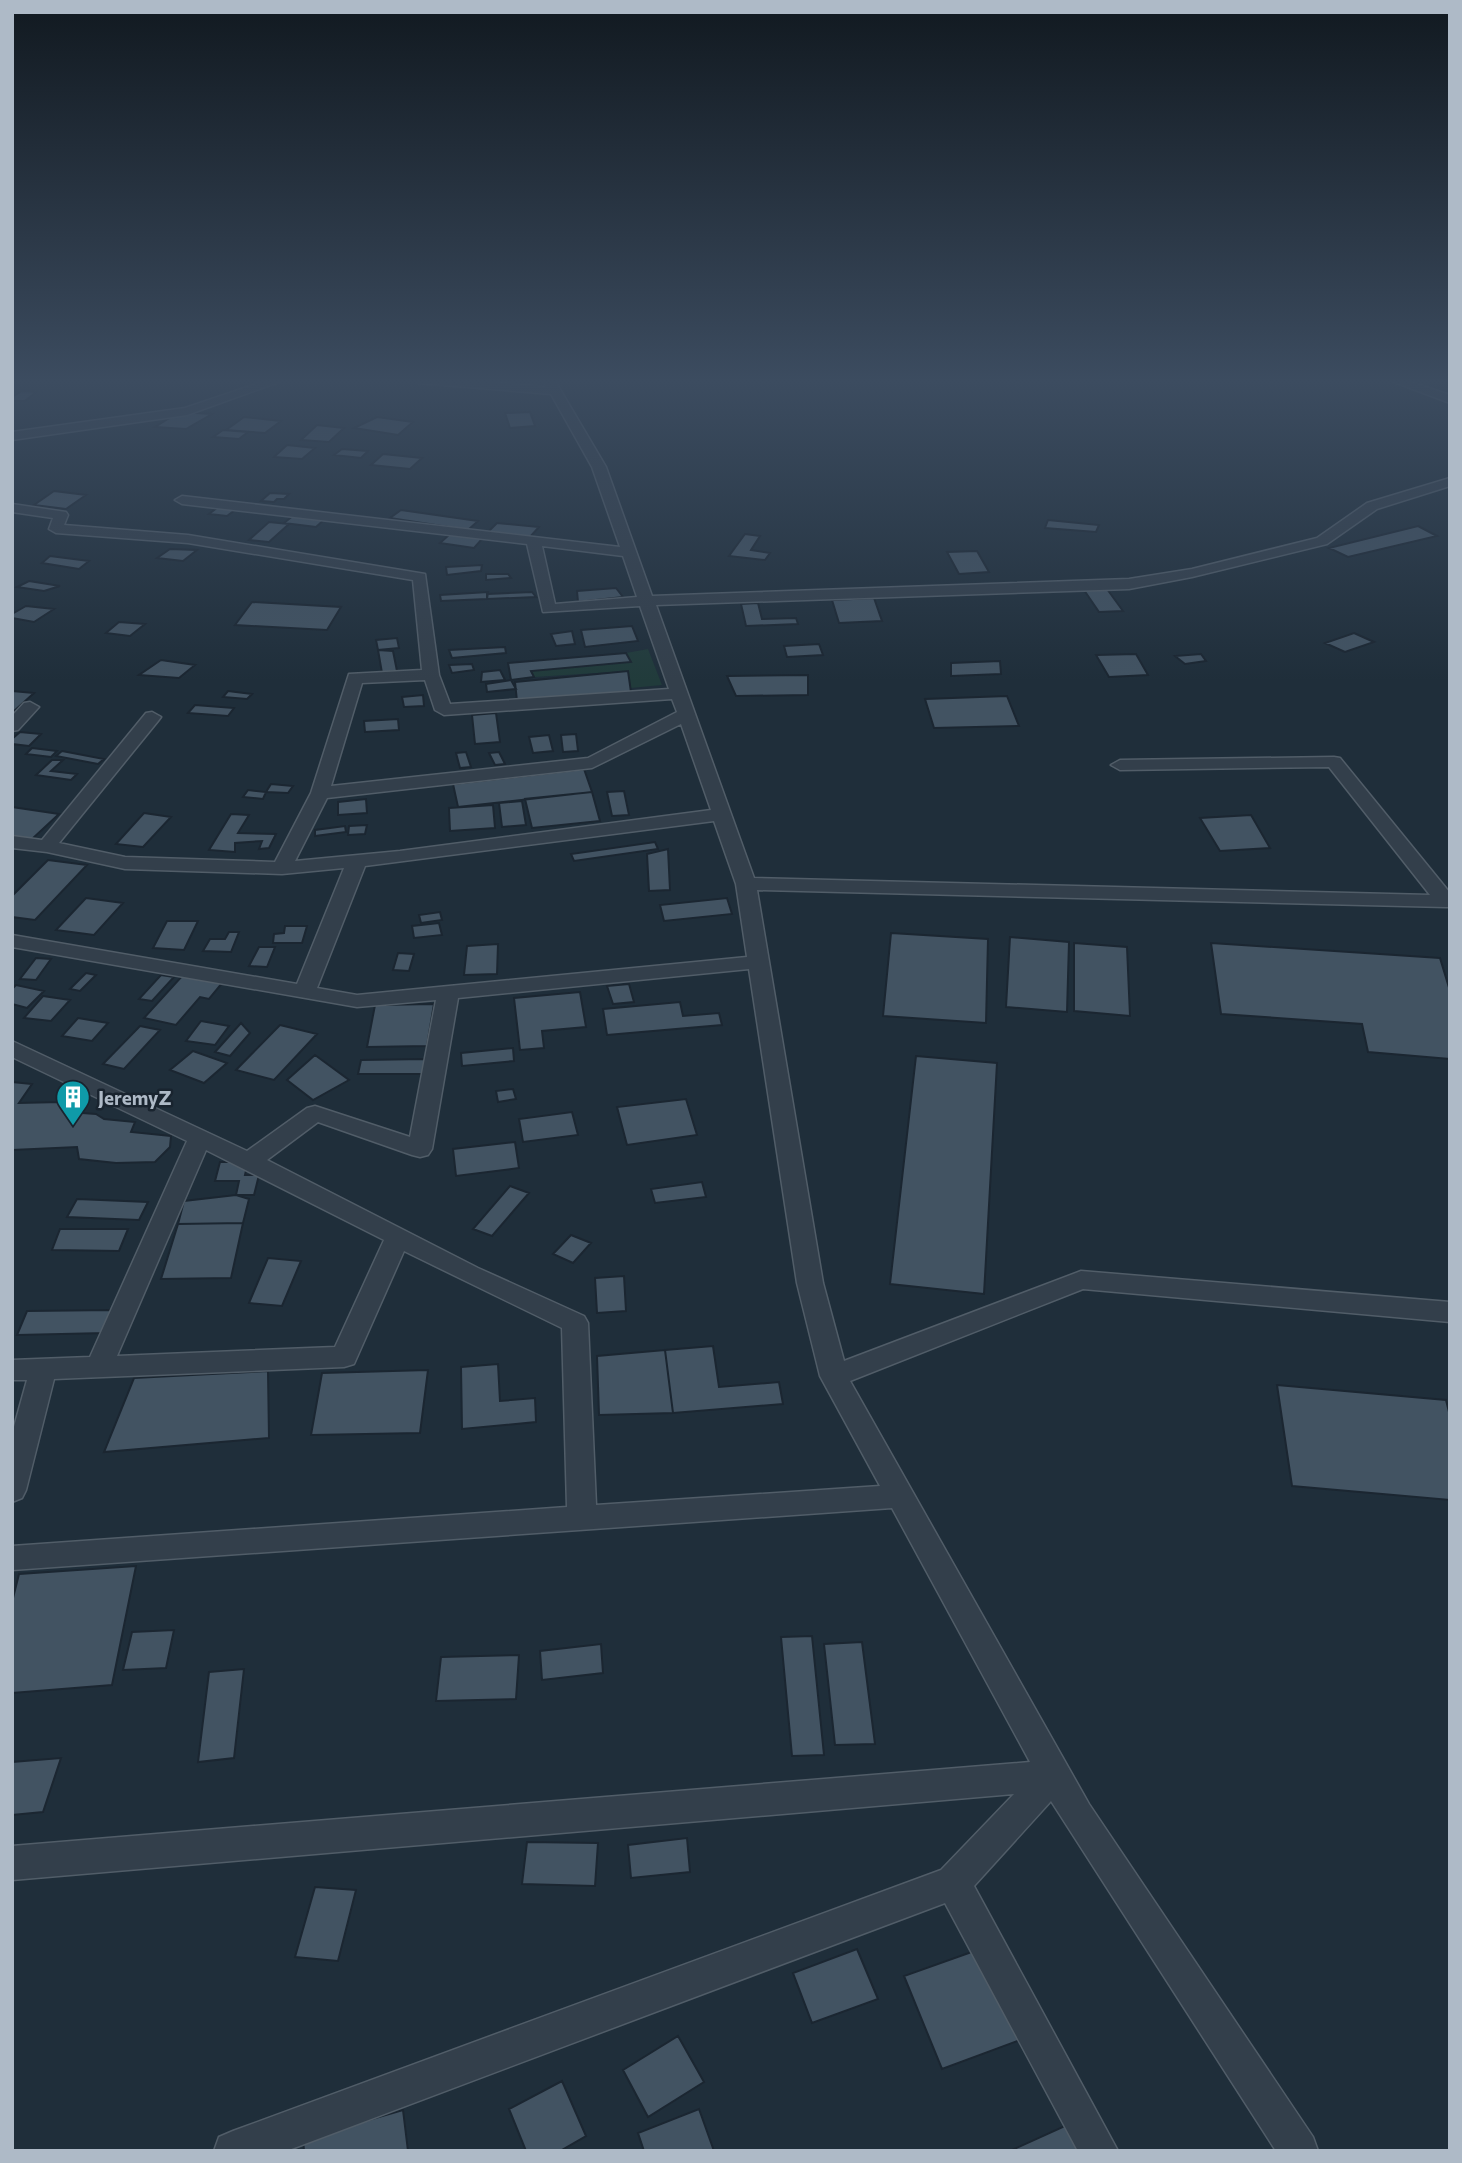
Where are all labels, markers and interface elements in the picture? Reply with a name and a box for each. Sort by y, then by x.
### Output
building icon: JeremyZ [54,1078,92,1127]
place label: JeremyZ [98,1086,171,1109]

